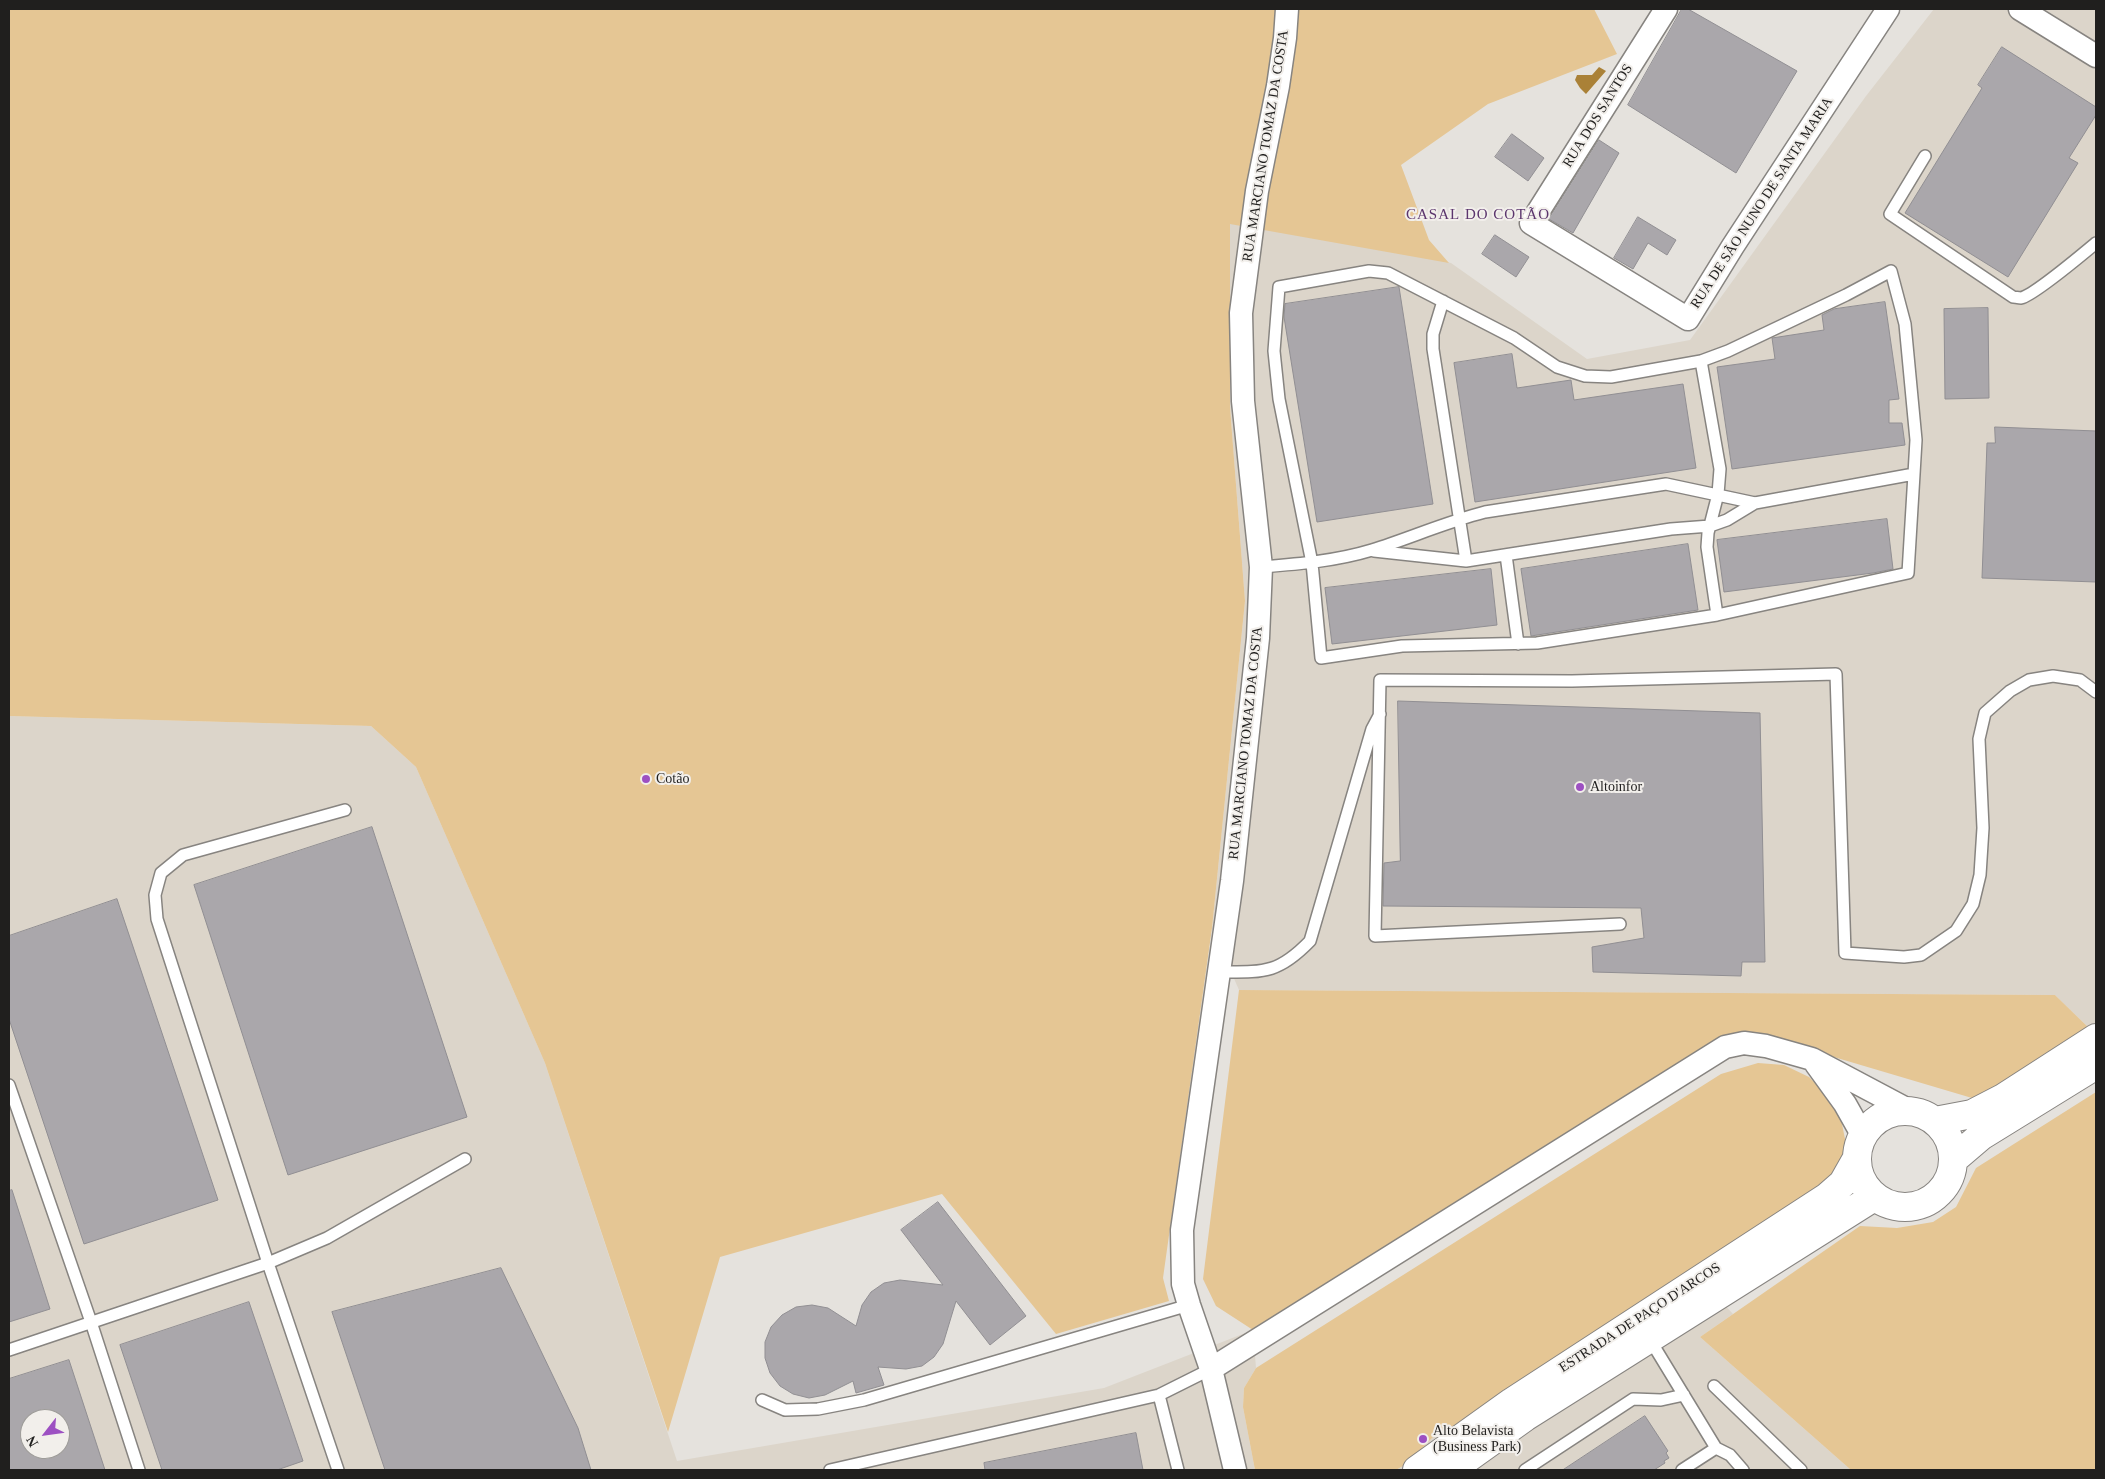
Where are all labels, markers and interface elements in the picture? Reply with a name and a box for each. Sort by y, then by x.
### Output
street label: RUA MARCIANO TOMAZ DA COSTA [1239,29,1293,263]
street label: RUA DOS SANTOS [1559,61,1637,171]
street label: RUA DE SÃO NUNO DE SANTA MARIA [1687,94,1837,312]
district label: CASAL DO COTÃO [1404,206,1552,224]
street label: RUA MARCIANO TOMAZ DA COSTA [1225,626,1267,860]
place label: Cotão [656,771,689,787]
marker: Cotão [640,773,652,785]
place label: Altoinfor [1590,779,1642,795]
marker: Altoinfor [1574,781,1586,793]
street label: ESTRADA DE PAÇO D'ARCOS [1556,1259,1724,1377]
north arrow [20,1409,70,1459]
place label: Alto Belavista (Business Park) [1433,1423,1521,1455]
text: N [23,1433,41,1449]
marker: Alto Belavista (Business Park) [1417,1433,1429,1445]

